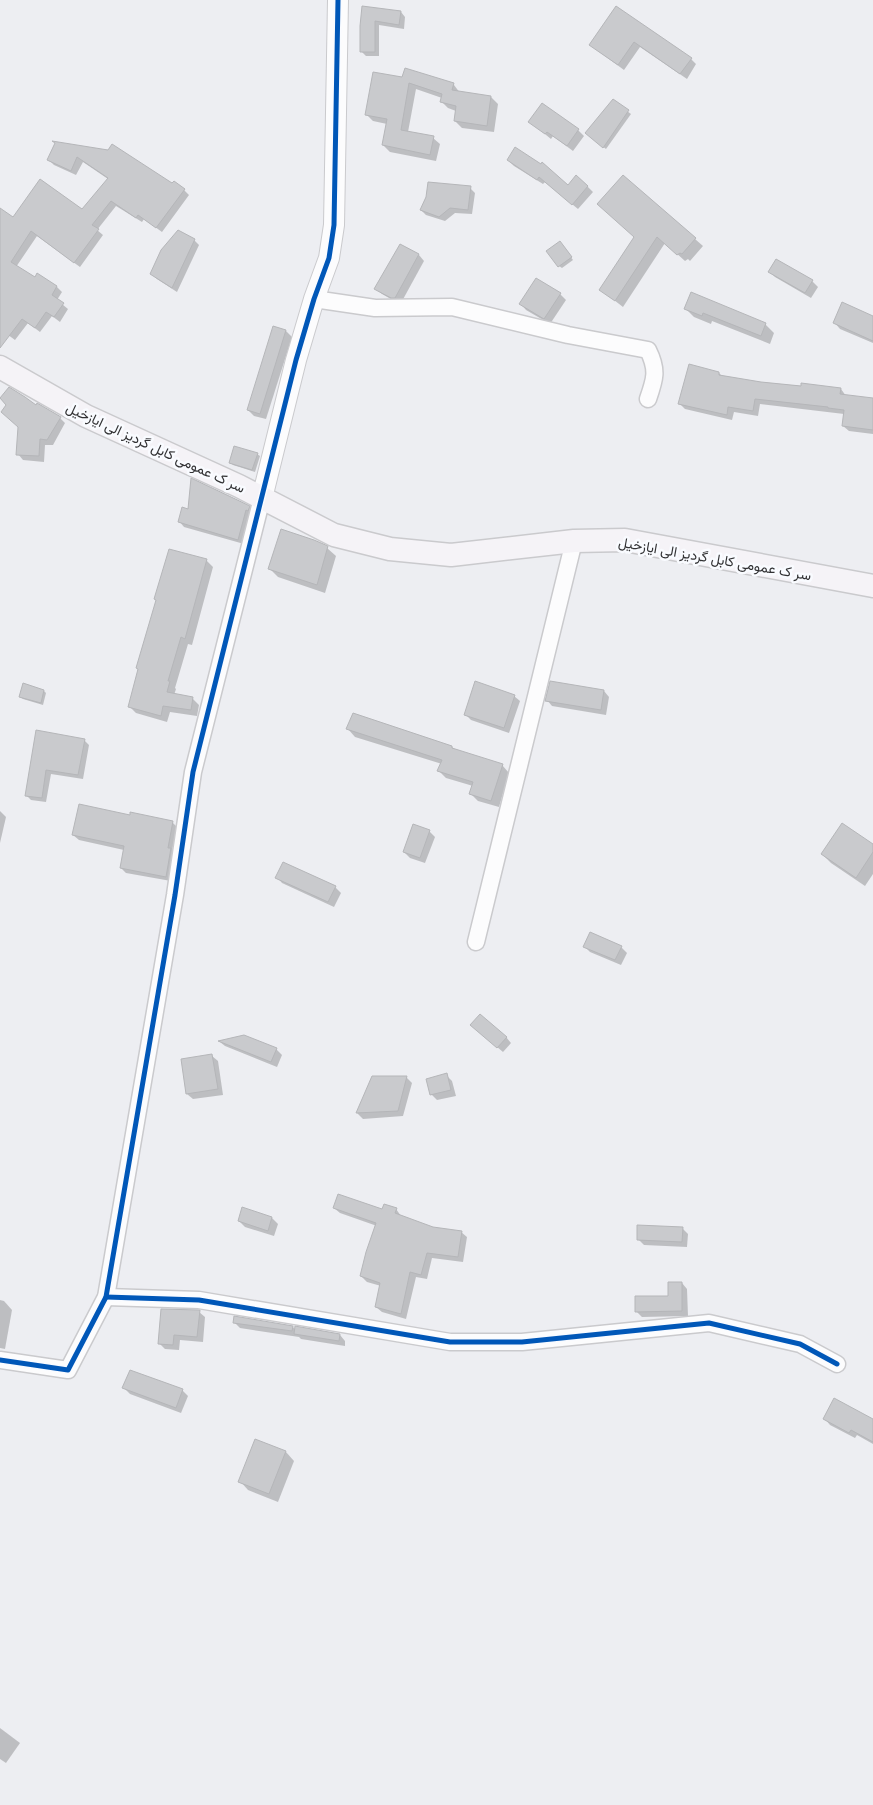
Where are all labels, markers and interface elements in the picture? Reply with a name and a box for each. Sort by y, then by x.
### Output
street label: سر ک عمومی کابل گردیز الی ایازخیل [63,397,249,497]
street label: سر ک عمومی کابل گردیز الی ایازخیل [617,532,813,584]

